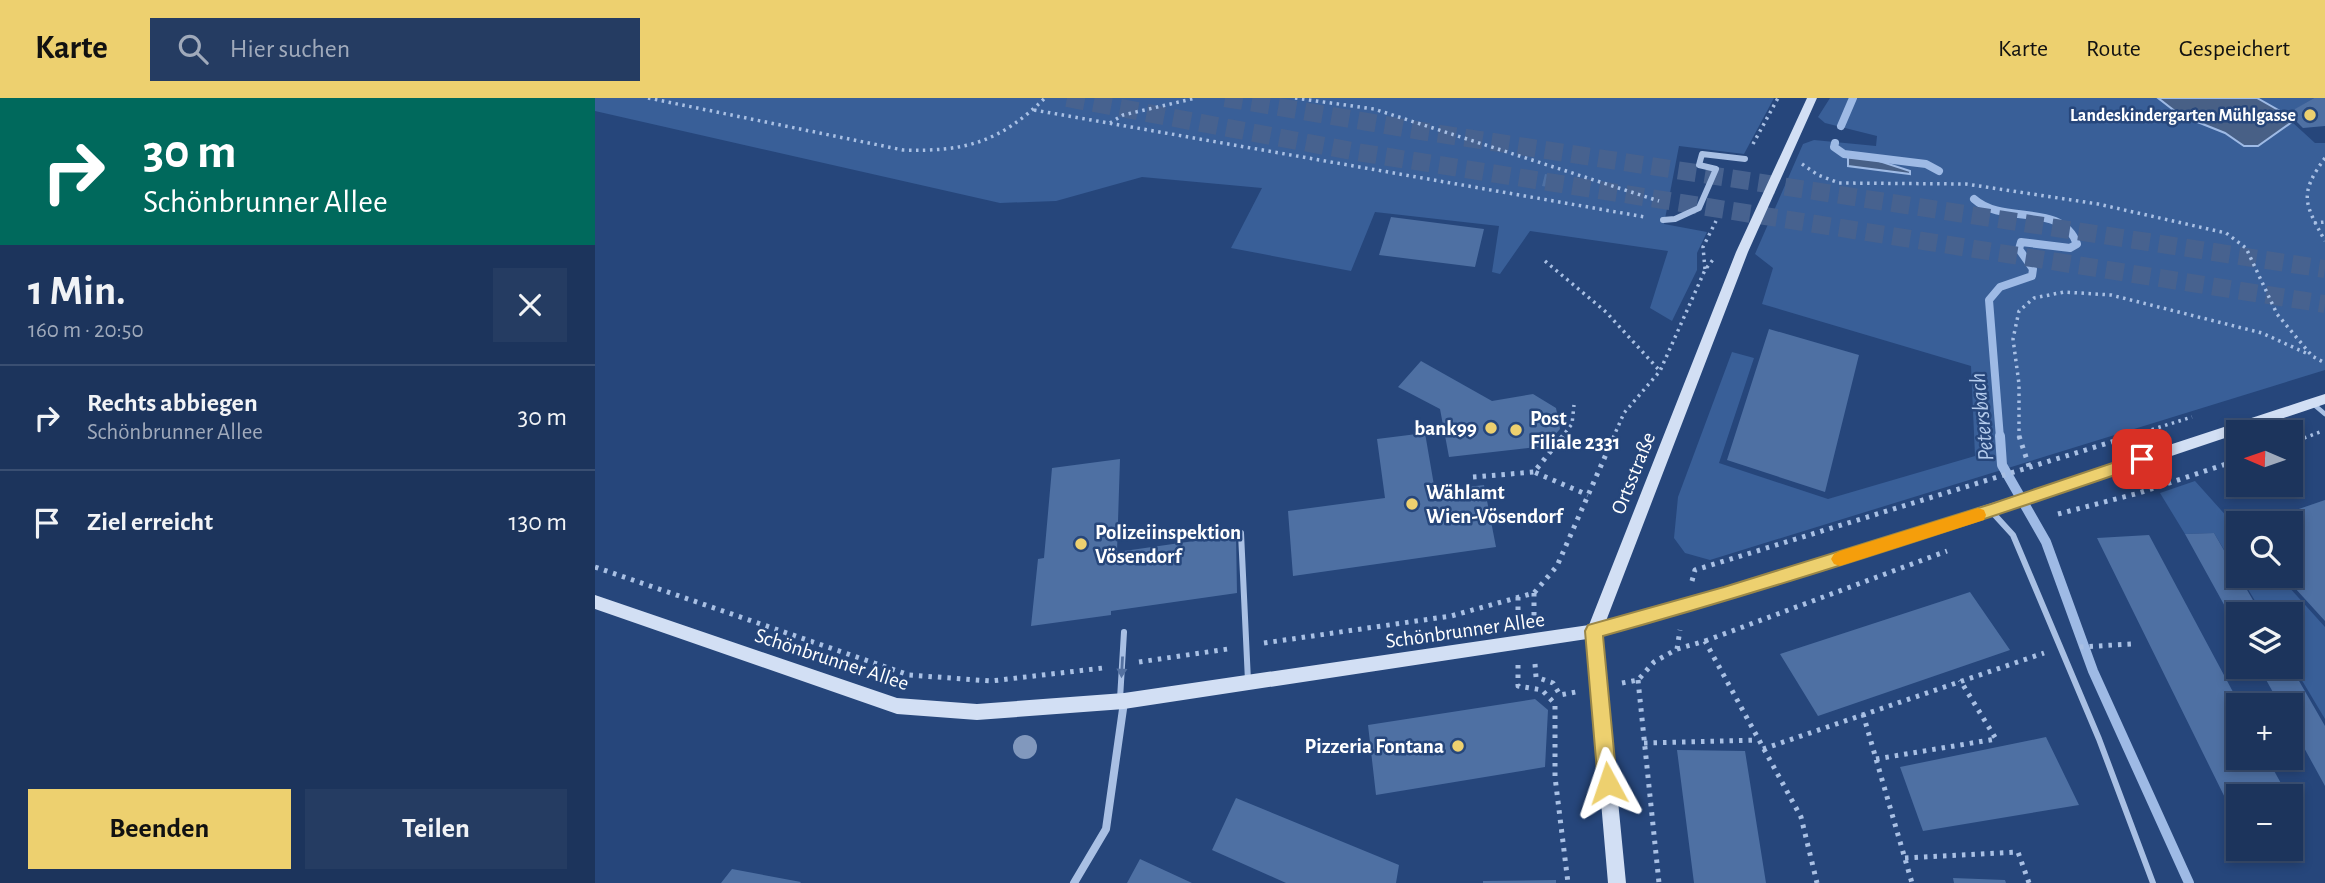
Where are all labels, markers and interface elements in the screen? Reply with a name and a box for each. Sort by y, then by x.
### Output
search box [150,18,640,81]
icon: search [174,30,212,68]
text: Karte [35,32,108,65]
text: Hier suchen [230,36,350,62]
text: Karte [1998,37,2048,61]
text: Route [2086,37,2141,61]
text: Gespeichert [2179,37,2290,61]
place label: Landeskindergarten Mühlgasse [2070,107,2296,125]
marker: Landeskindergarten Mühlgasse [2302,107,2318,123]
icon: right [28,126,119,217]
text: 30 m [143,128,237,177]
text: Schönbrunner Allee [143,186,388,218]
button: close [493,268,567,342]
text: 1 Min. [28,270,126,312]
text: 160 m · 20:50 [28,319,144,342]
water label: Petersbach [1966,372,1999,462]
text: Rechts abbiegen [87,390,258,416]
icon: right [28,399,66,437]
text: 30 m [517,404,567,430]
place label: Post Filiale 2331 [1530,408,1620,453]
place label: bank99 [1414,418,1477,439]
marker: bank99 [1483,420,1499,436]
north arrow [2226,420,2303,497]
map controls [2226,420,2303,861]
text: Schönbrunner Allee [87,421,263,444]
marker: Post Filiale 2331 [1508,422,1524,438]
street label: Ortsstraße [1607,429,1659,517]
pin [2112,429,2172,489]
icon: arrive [2123,440,2161,478]
place label: Wählamt Wien-Vösendorf [1426,482,1565,527]
marker: Wählamt Wien-Vösendorf [1404,496,1420,512]
icon: arrive [28,504,66,542]
text: Ziel erreicht [87,509,213,535]
text: 130 m [509,509,567,535]
button: search [2226,511,2303,588]
place label: Polizeiinspektion Vösendorf [1095,522,1241,567]
marker: Polizeiinspektion Vösendorf [1073,536,1089,552]
button: layers [2226,602,2303,679]
street label: Schönbrunner Allee [1384,609,1546,652]
street label: Schönbrunner Allee [752,625,911,694]
one-way arrow [1116,656,1127,678]
button: + [2226,693,2303,770]
place label: Pizzeria Fontana [1305,736,1444,757]
marker: Pizzeria Fontana [1450,738,1466,754]
position arrow [1571,746,1645,820]
button: − [2226,784,2303,861]
button: Beenden [28,789,291,869]
button: Teilen [305,789,567,869]

